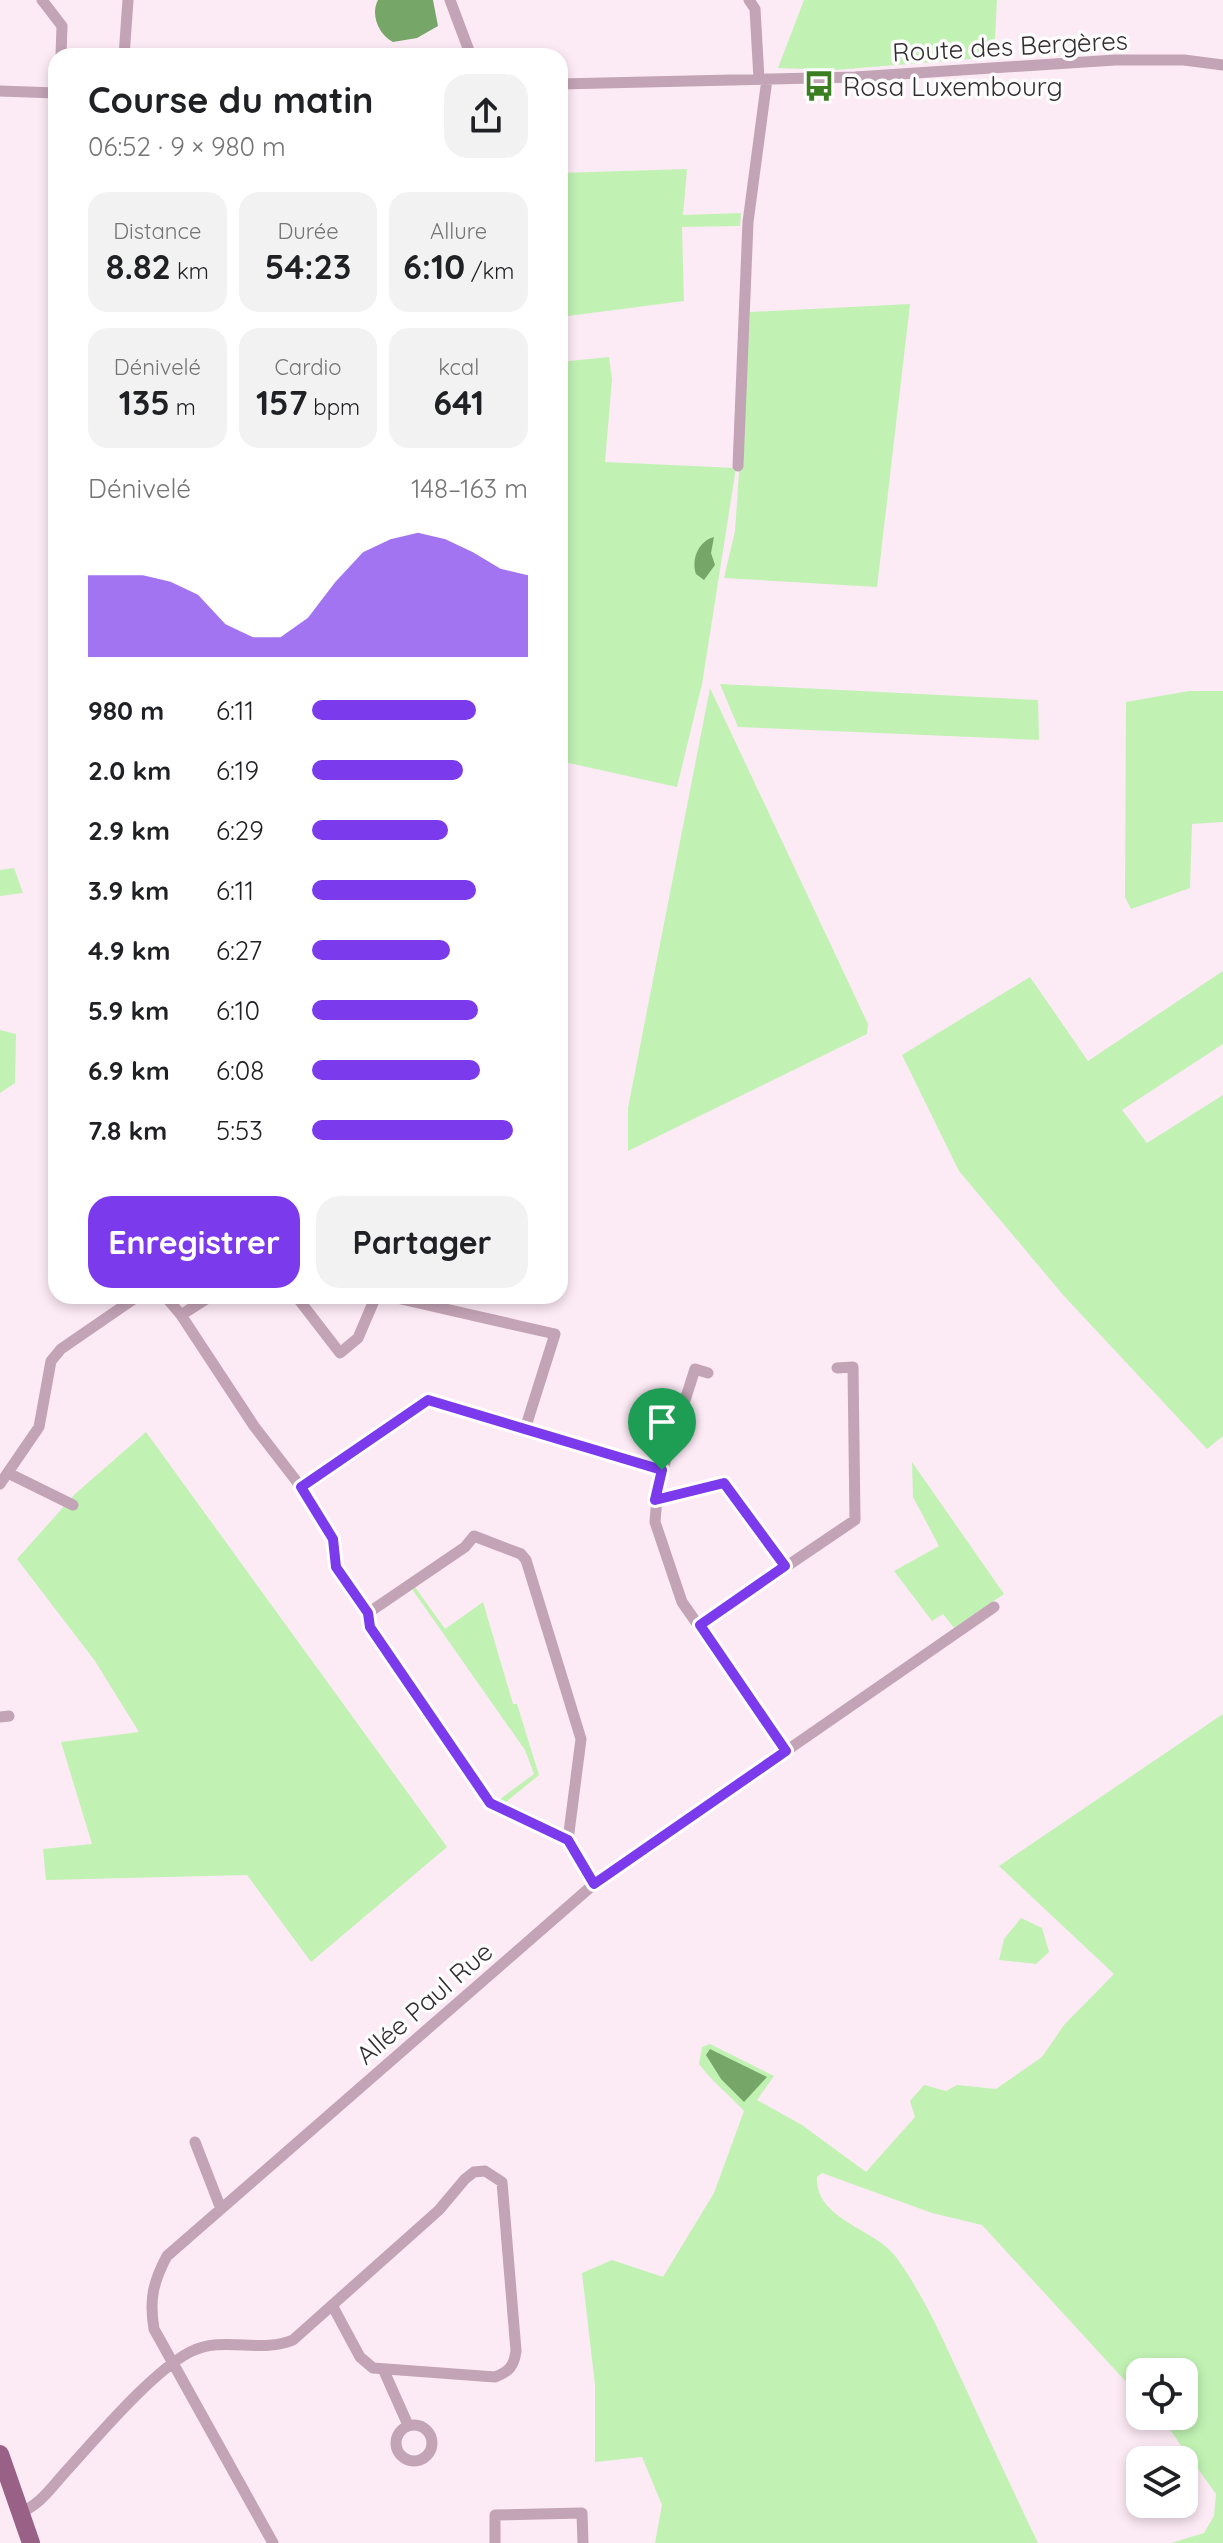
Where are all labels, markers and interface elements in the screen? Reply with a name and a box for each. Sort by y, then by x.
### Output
street label: Route des Bergères [891,23,1129,69]
bus stop icon: Rosa Luxembourg [802,69,836,103]
place label: Rosa Luxembourg [843,70,1063,103]
button: share [444,74,528,158]
text: Course du matin [88,77,373,122]
text: 06:52 · 9 × 980 m [88,130,286,163]
text: Distance [113,217,201,245]
text: Durée [277,217,339,245]
text: Allure [430,217,487,245]
text: 8.82 [106,245,171,288]
text: 54:23 [265,245,351,288]
text: 6:10 [403,245,465,288]
text: km [171,257,209,285]
text: /km [465,257,514,285]
text: Dénivelé [114,353,201,381]
text: Cardio [274,353,342,381]
text: kcal [438,353,479,381]
text: 135 [119,381,170,424]
text: 157 [256,381,307,424]
text: 641 [433,381,484,424]
text: m [170,393,196,421]
text: bpm [307,393,360,421]
text: Dénivelé [88,472,191,505]
text: 148–163 m [411,472,528,505]
text: 980 m [88,694,164,727]
text: 6:11 [216,694,254,727]
text: 2.0 km [88,754,171,787]
text: 6:19 [216,754,259,787]
text: 2.9 km [88,814,170,847]
text: 6:29 [216,814,264,847]
text: 3.9 km [88,874,169,907]
text: 6:11 [216,874,254,907]
text: 4.9 km [88,934,171,967]
text: 6:27 [216,934,262,967]
text: 5.9 km [88,994,169,1027]
text: 6:10 [216,994,260,1027]
text: 6.9 km [88,1054,170,1087]
text: 6:08 [216,1054,264,1087]
text: 7.8 km [88,1114,167,1147]
text: 5:53 [216,1114,263,1147]
button: Enregistrer [88,1196,300,1288]
button: Partager [316,1196,528,1288]
pin [628,1388,696,1470]
icon: arrive [640,1400,684,1444]
street label: Allée Paul Rue [349,1935,499,2071]
map controls [1126,2358,1198,2518]
button: locate [1126,2358,1198,2430]
button: layers [1126,2446,1198,2518]

